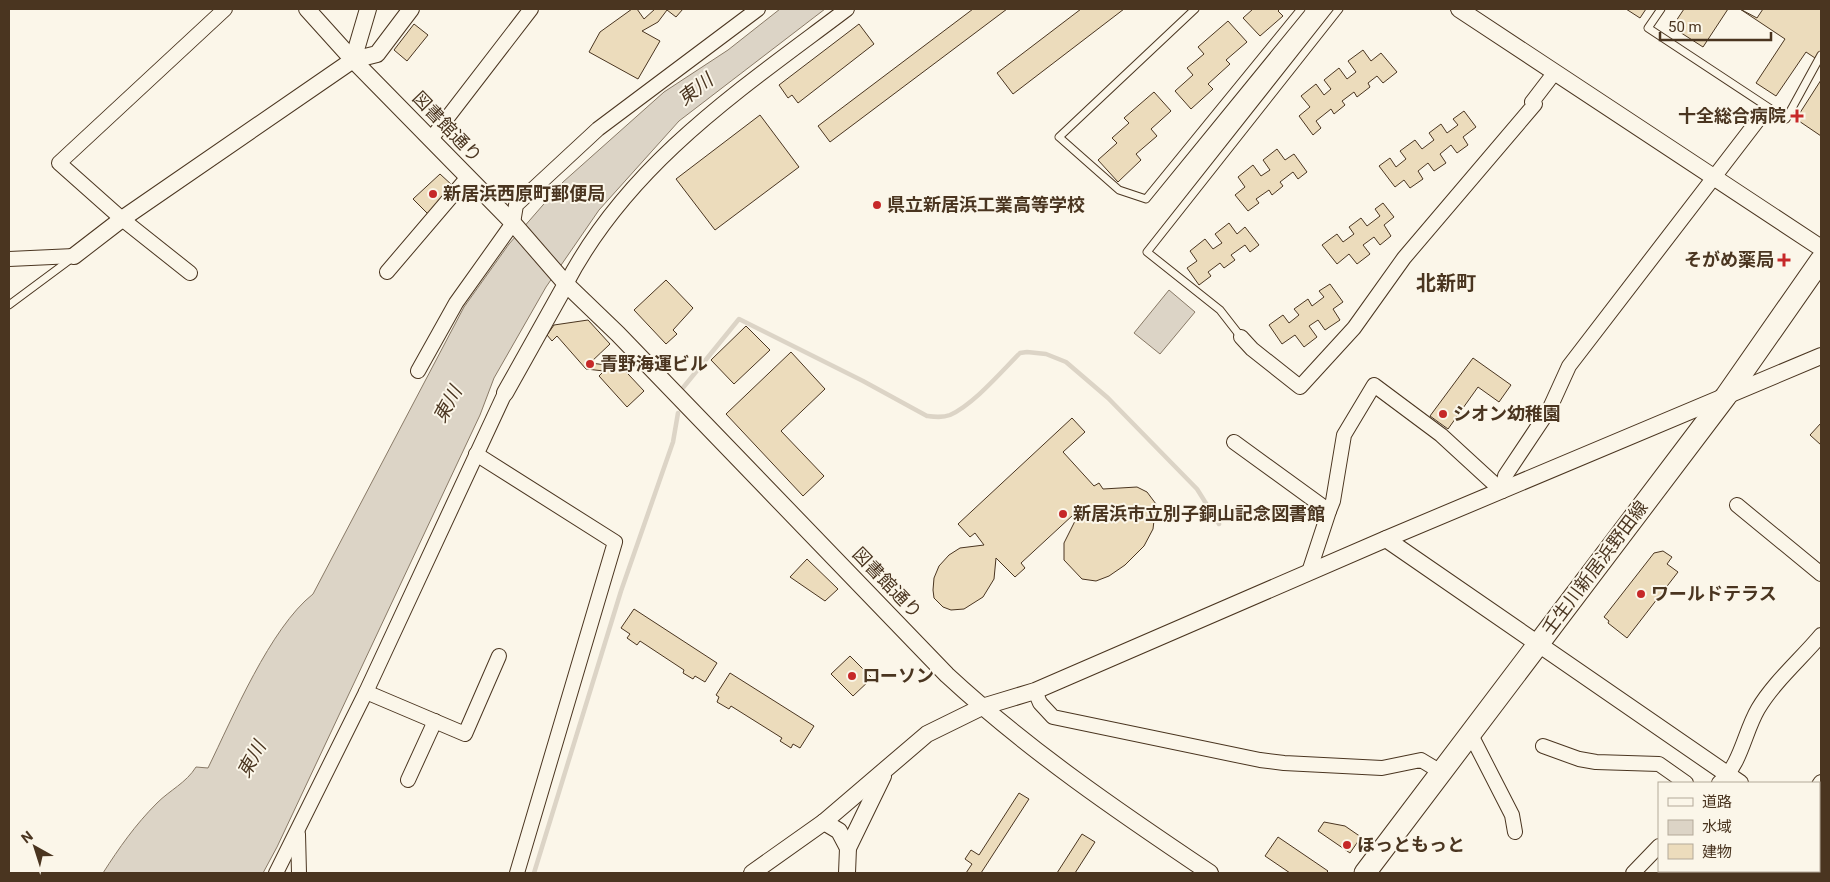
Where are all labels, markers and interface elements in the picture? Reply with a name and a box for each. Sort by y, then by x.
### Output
scale bar [1660,10,1771,42]
text: 50 m [1668,18,1702,36]
water label: 東川 [673,67,719,110]
street label: 図書館通り [409,87,486,166]
place label: 十全総合病院 [1678,105,1786,126]
marker: 十全総合病院 [1790,109,1804,123]
place label: 新居浜西原町郵便局 [443,183,605,204]
marker: 新居浜西原町郵便局 [427,188,439,200]
place label: 県立新居浜工業高等学校 [887,194,1085,215]
marker: 県立新居浜工業高等学校 [871,199,883,211]
place label: そがめ薬局 [1684,249,1774,270]
marker: そがめ薬局 [1778,254,1790,266]
district label: 北新町 [1416,271,1476,295]
place label: 青野海運ビル [600,353,708,374]
marker: 青野海運ビル [584,358,596,370]
water label: 東川 [428,380,468,426]
place label: シオン幼稚園 [1453,403,1561,424]
marker: シオン幼稚園 [1437,408,1449,420]
street label: 壬生川新居浜野田線 [1537,497,1652,639]
place label: 新居浜市立別子銅山記念図書館 [1073,503,1325,524]
marker: 新居浜市立別子銅山記念図書館 [1057,508,1069,520]
street label: 図書館通り [849,543,926,622]
place label: ワールドテラス [1651,583,1777,604]
marker: ワールドテラス [1635,588,1647,600]
place label: ローソン [862,665,934,686]
marker: ローソン [846,670,858,682]
water label: 東川 [232,735,272,781]
legend [1658,782,1820,872]
text: 道路 [1702,793,1732,811]
text: 水域 [1702,818,1732,836]
north arrow [10,822,60,872]
text: N [18,828,36,846]
place label: ほっともっと [1357,834,1465,855]
marker: ほっともっと [1341,839,1353,851]
text: 建物 [1702,843,1732,861]

